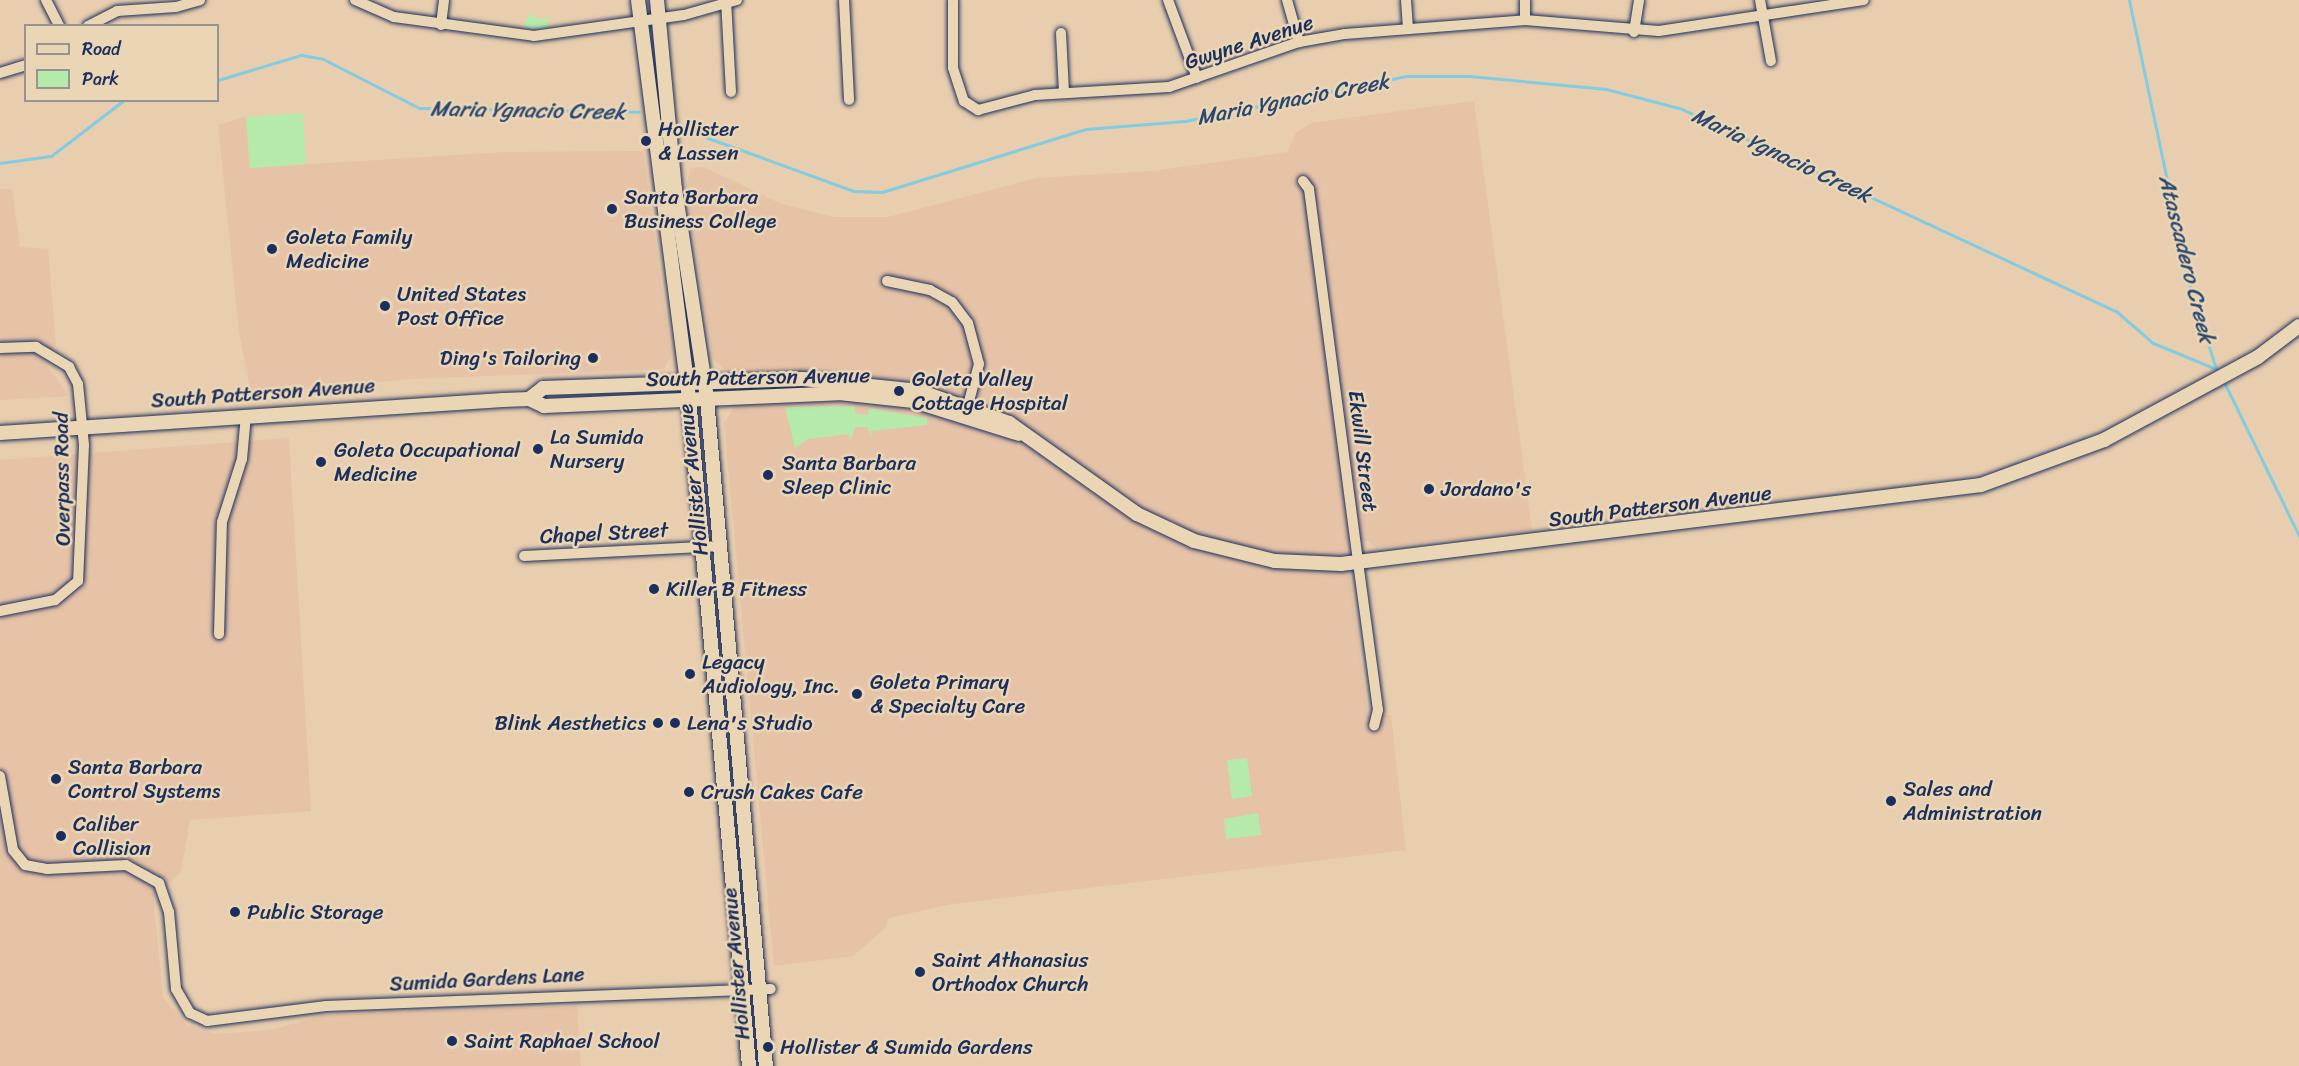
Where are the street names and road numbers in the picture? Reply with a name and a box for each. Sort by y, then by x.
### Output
street label: Gwyne Avenue [1182,9,1316,75]
street label: South Patterson Avenue [645,362,871,392]
street label: South Patterson Avenue [150,373,376,413]
street label: Ekwill Street [1343,389,1383,513]
street label: Hollister Avenue [673,403,713,557]
street label: Overpass Road [48,412,76,546]
street label: South Patterson Avenue [1547,480,1773,532]
street label: Chapel Street [539,517,669,549]
street label: Hollister Avenue [717,887,755,1041]
street label: Sumida Gardens Lane [388,961,586,997]

